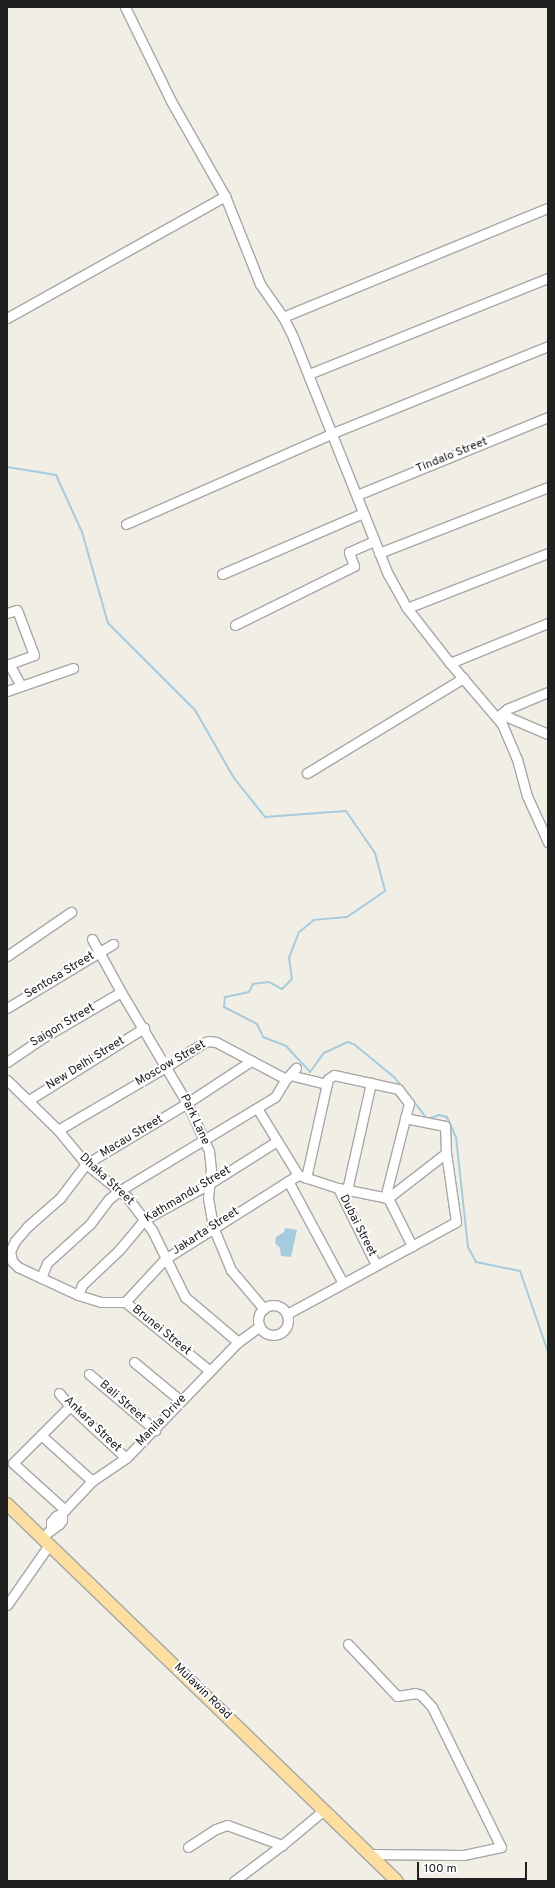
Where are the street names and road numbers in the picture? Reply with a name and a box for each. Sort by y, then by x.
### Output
street label: Tindalo Street [414,435,490,477]
street label: Sentosa Street [23,950,97,1002]
street label: Saigon Street [28,1001,98,1051]
street label: New Delhi Street [44,1034,128,1094]
street label: Moscow Street [133,1038,209,1090]
street label: Park Lane [176,1092,212,1148]
street label: Macau Street [98,1113,166,1161]
street label: Dhaka Street [76,1151,136,1209]
street label: Kathmandu Street [142,1164,234,1226]
street label: Dubai Street [335,1193,379,1259]
street label: Jakarta Street [170,1205,242,1259]
street label: Brunei Street [129,1303,193,1359]
street label: Bali Street [96,1378,148,1426]
street label: Manila Drive [134,1392,190,1450]
street label: Ankara Street [60,1394,124,1456]
street label: Mulawin Road [170,1661,234,1723]

